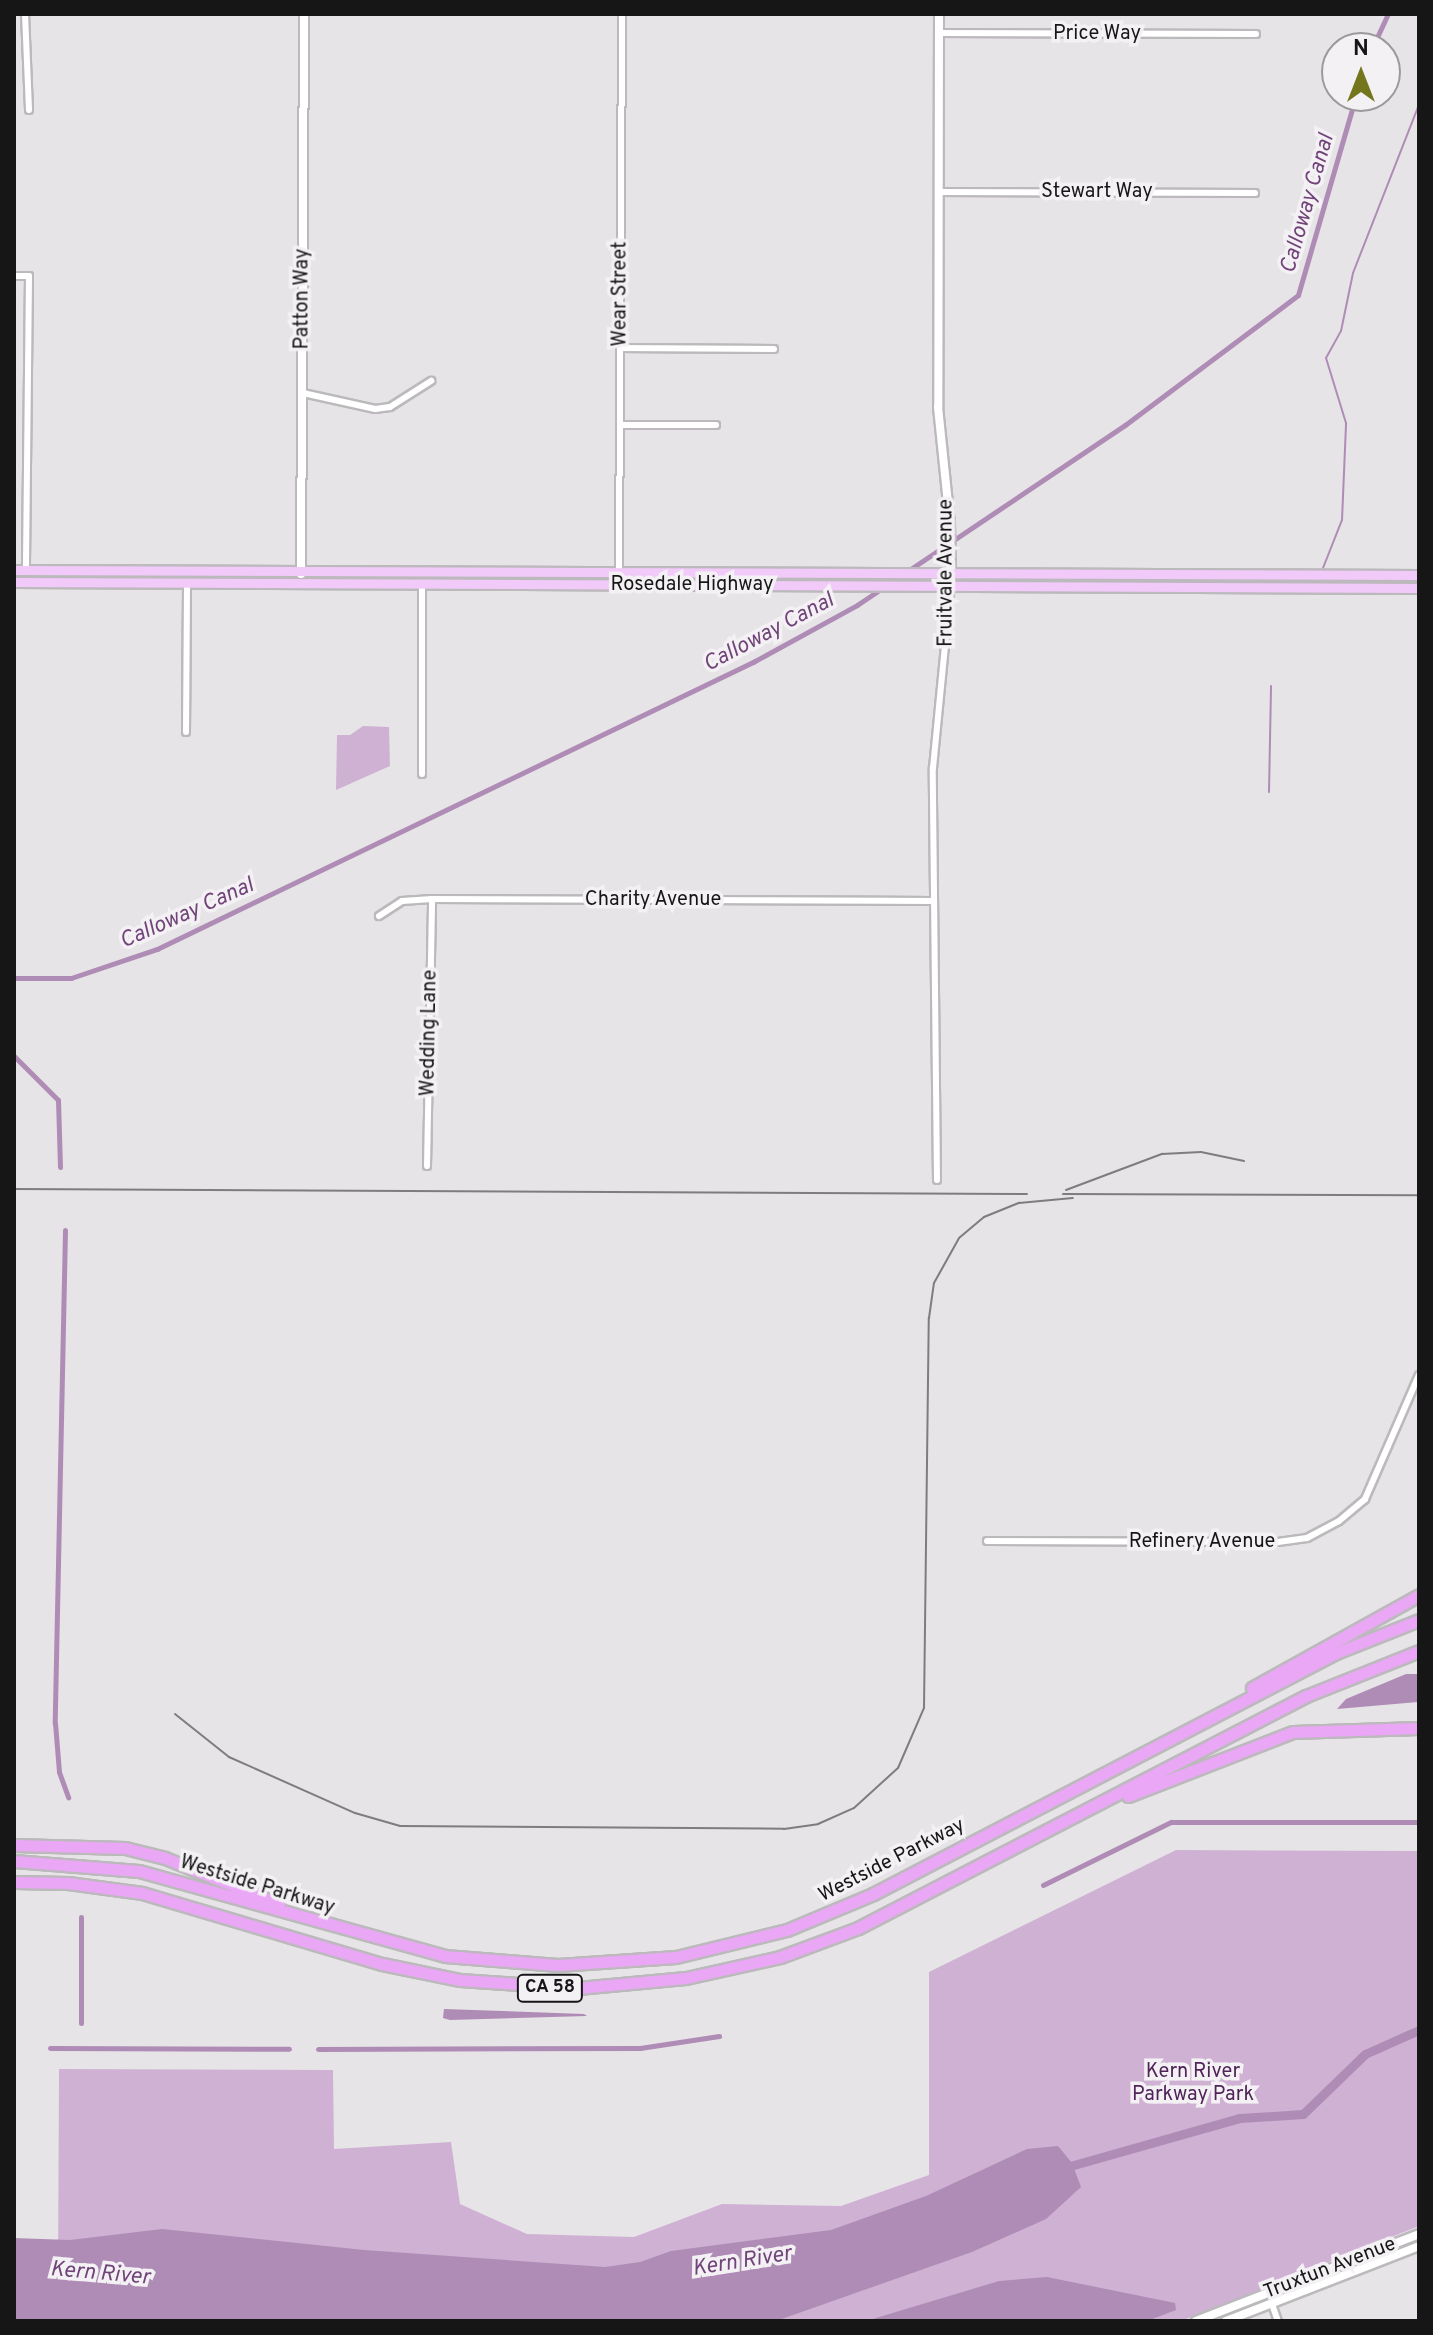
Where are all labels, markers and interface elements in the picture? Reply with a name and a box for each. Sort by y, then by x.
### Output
street label: Price Way [1053,22,1141,46]
north arrow [1321,32,1401,112]
text: N [1353,36,1369,63]
water label: Calloway Canal [1276,131,1340,277]
street label: Stewart Way [1041,180,1153,204]
street label: Wear Street [609,241,633,347]
street label: Patton Way [291,248,315,350]
street label: Fruitvale Avenue [935,499,959,647]
street label: Rosedale Highway [610,573,774,597]
water label: Calloway Canal [699,588,839,678]
water label: Calloway Canal [116,873,258,955]
street label: Charity Avenue [584,888,722,912]
street label: Wedding Lane [417,969,443,1097]
street label: Refinery Avenue [1128,1530,1276,1554]
street label: Westside Parkway [815,1814,969,1908]
street label: Westside Parkway [177,1851,337,1921]
road number: CA 58 [516,1974,584,2002]
park label: Kern River Parkway Park [1132,2061,1254,2108]
street label: Truxtun Avenue [1260,2233,1400,2305]
water label: Kern River [691,2241,793,2283]
water label: Kern River [49,2256,151,2292]

